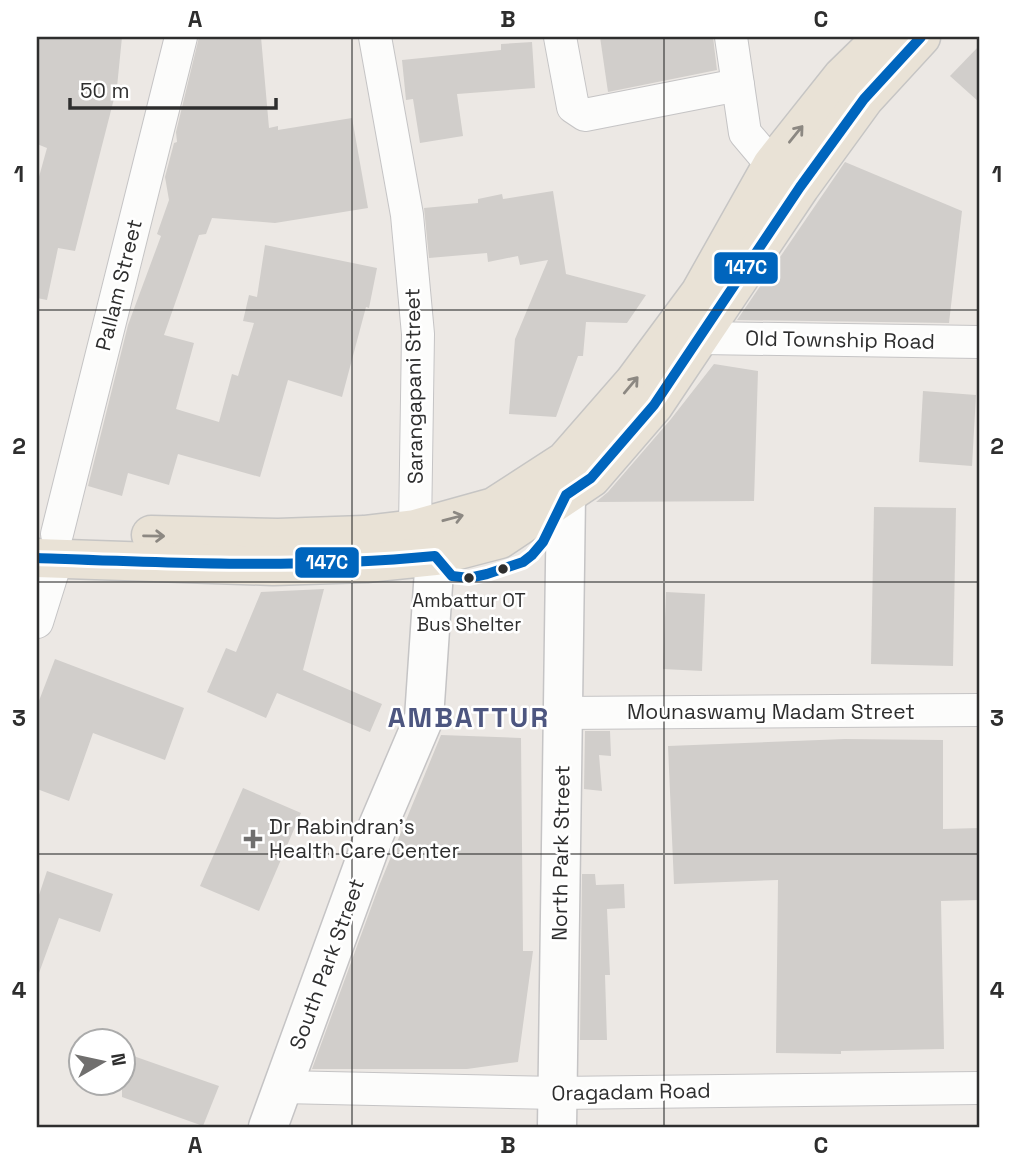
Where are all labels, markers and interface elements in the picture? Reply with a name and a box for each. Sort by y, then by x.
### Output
text: A [188,4,203,34]
text: B [500,4,516,34]
text: C [814,4,828,34]
scale bar [70,66,276,110]
text: 50 m [80,77,130,104]
one-way arrow [788,126,804,144]
text: 1 [14,159,24,189]
text: 1 [992,159,1002,189]
street label: Pallam Street [89,216,148,353]
line badge: 147C [713,251,779,285]
text: 147C [725,255,767,280]
street label: Sarangapani Street [398,288,429,484]
street label: Old Township Road [745,324,935,355]
one-way arrow [623,377,639,395]
text: 2 [12,431,26,461]
text: 2 [990,431,1004,461]
one-way arrow [441,511,464,524]
one-way arrow [142,529,165,542]
line badge: 147C [294,546,360,579]
text: 147C [306,550,348,575]
unlabelled marker [496,562,510,576]
marker: Ambattur OT Bus Shelter [462,571,476,585]
place label: Ambattur OT Bus Shelter [412,588,526,637]
street label: Mounaswamy Madam Street [627,698,915,725]
district label: AMBATTUR [388,699,550,735]
text: 3 [12,703,26,733]
text: 3 [990,703,1004,733]
street label: North Park Street [545,765,576,941]
place label: Dr Rabindran's Health Care Center [269,813,459,864]
marker: Dr Rabindran's Health Care Center [243,829,263,849]
street label: South Park Street [283,875,370,1053]
text: 4 [12,975,27,1005]
text: 4 [990,975,1005,1005]
north arrow [66,1028,136,1098]
text: N [105,1051,132,1068]
street label: Oragadam Road [551,1077,711,1106]
text: A [188,1130,203,1160]
text: B [500,1130,516,1160]
text: C [814,1130,828,1160]

